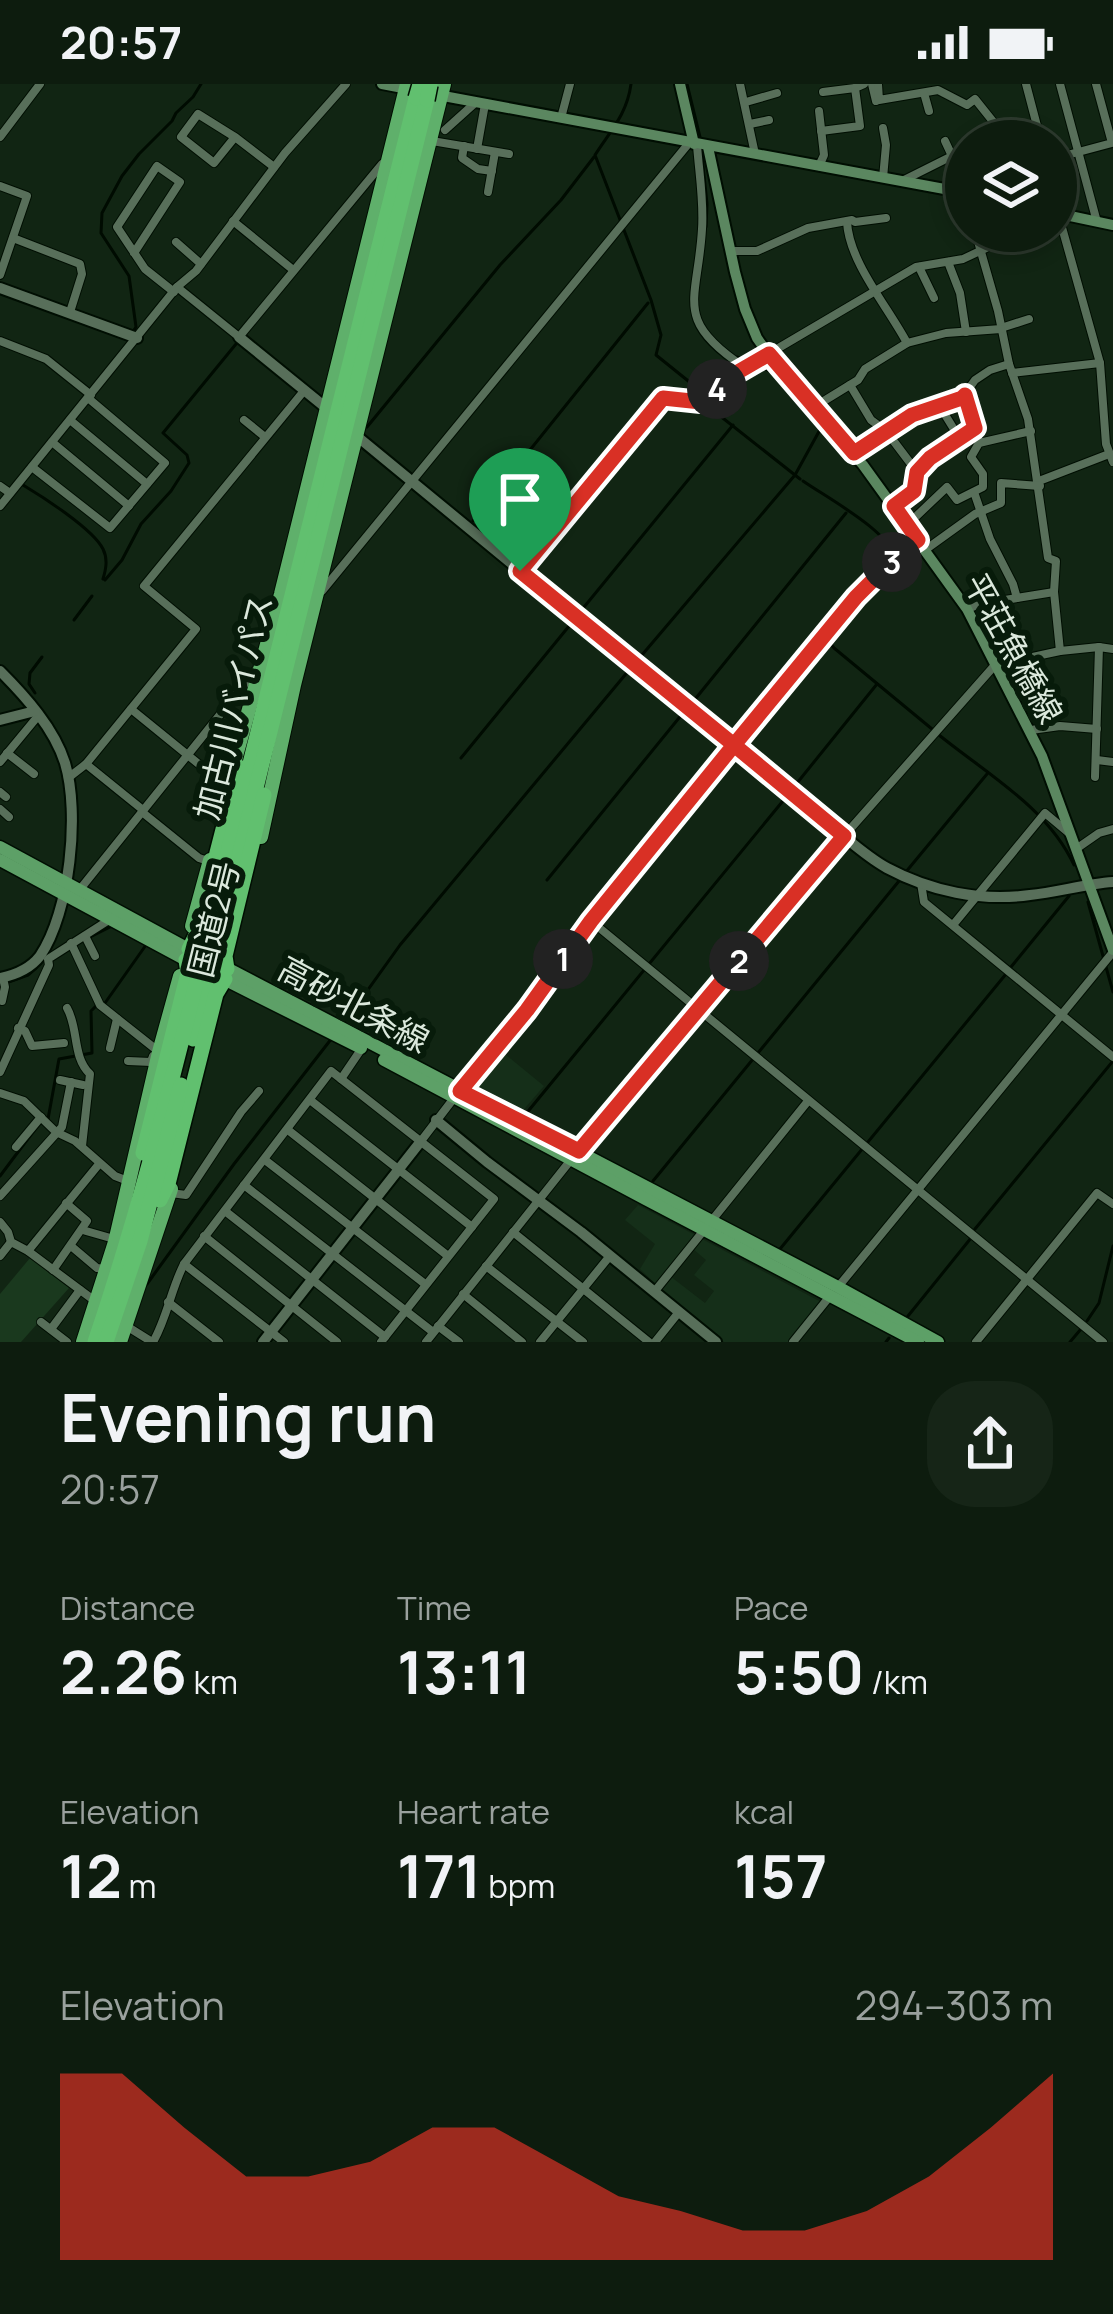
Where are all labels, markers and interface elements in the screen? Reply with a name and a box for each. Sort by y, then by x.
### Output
text: 20:57 [60,11,182,73]
map controls [945,120,1077,252]
button: layers [945,120,1077,252]
pin: 4 [687,359,747,419]
text: 4 [707,366,727,411]
pin [469,448,571,571]
icon: arrive [487,466,553,532]
pin: 3 [862,532,922,592]
text: 3 [882,539,902,584]
street label: 平荘魚橋線 [954,565,1074,731]
street label: 加古川バイパス [183,590,283,824]
street label: 国道2号 [177,856,249,982]
pin: 1 [533,929,593,989]
pin: 2 [709,931,769,991]
text: 1 [556,936,570,981]
text: 2 [729,938,749,983]
street label: 高砂北条線 [271,945,437,1063]
text: Evening run [60,1372,436,1462]
button: share [927,1381,1053,1507]
text: 20:57 [60,1462,160,1516]
text: Distance [60,1585,195,1630]
text: Time [397,1585,472,1630]
text: Pace [734,1585,809,1630]
text: 2.26 [60,1630,187,1712]
text: 13:11 [397,1630,531,1712]
text: 5:50 [734,1630,864,1712]
text: km [187,1659,238,1704]
text: /km [864,1659,928,1704]
text: Elevation [60,1789,199,1834]
text: Heart rate [397,1789,550,1834]
text: kcal [734,1789,794,1834]
text: 12 [60,1834,122,1916]
text: 171 [397,1834,482,1916]
text: 157 [734,1834,827,1916]
text: m [122,1863,157,1908]
text: bpm [482,1863,555,1908]
text: Elevation [60,1978,225,2032]
text: 294–303 m [855,1978,1053,2032]

